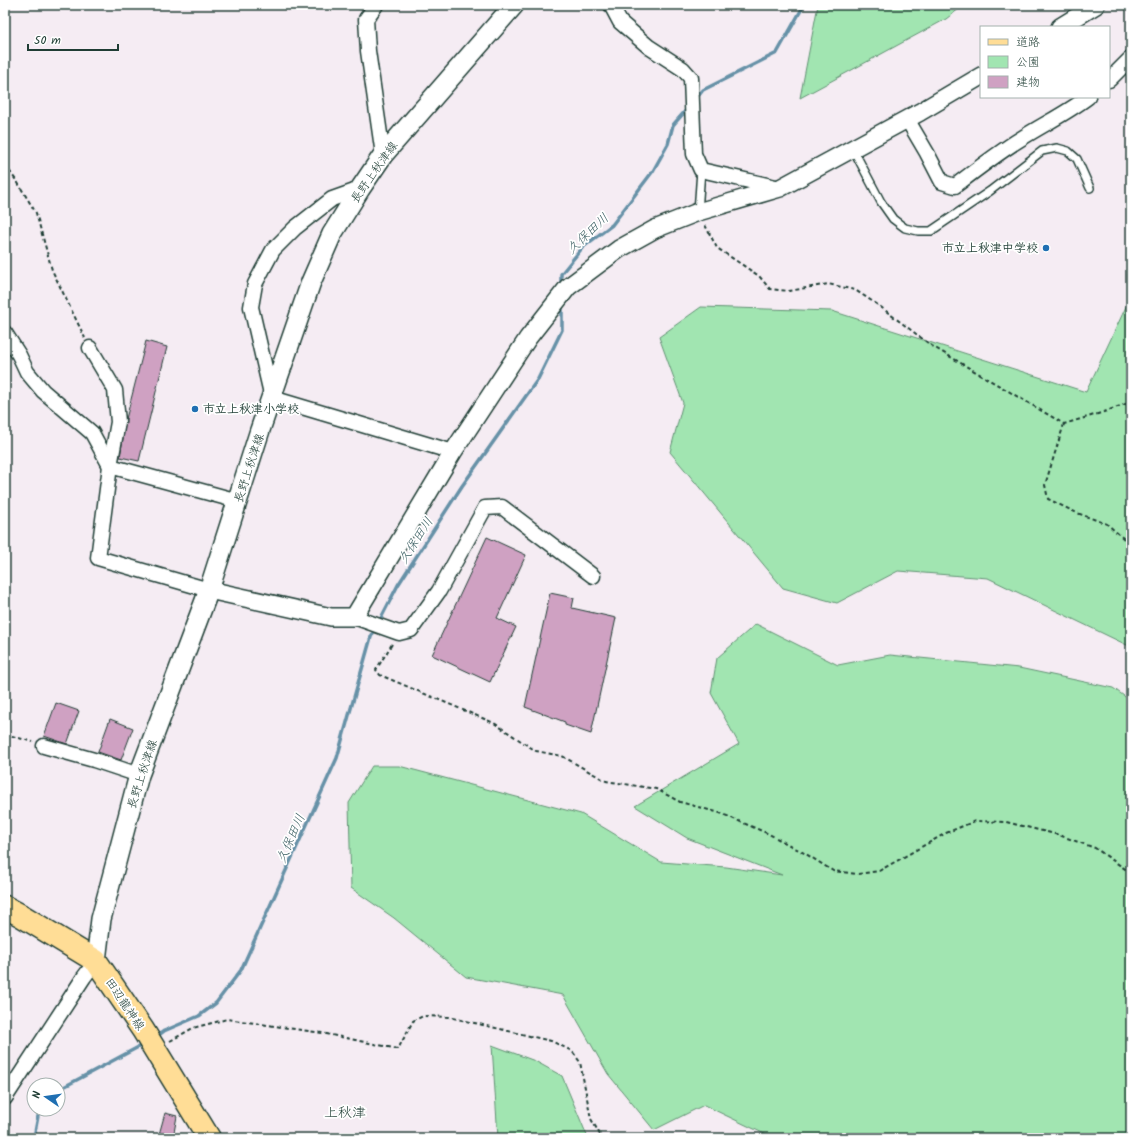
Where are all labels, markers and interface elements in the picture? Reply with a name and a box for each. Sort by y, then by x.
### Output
scale bar [28,26,118,52]
legend [980,26,1110,98]
text: 50 m [34,31,61,50]
text: 道路 [1016,33,1040,52]
text: 公園 [1016,53,1040,72]
text: 建物 [1016,73,1040,92]
street label: 長野上秋津線 [346,137,403,207]
water label: 久保田川 [562,209,614,260]
place label: 市立上秋津中学校 [942,239,1038,258]
marker: 市立上秋津中学校 [1041,243,1051,253]
place label: 市立上秋津小学校 [203,400,299,419]
marker: 市立上秋津小学校 [190,404,200,414]
street label: 長野上秋津線 [229,431,270,505]
water label: 久保田川 [393,513,439,568]
street label: 長野上秋津線 [122,737,163,811]
water label: 久保田川 [271,811,312,867]
street label: 田辺龍神線 [100,974,149,1034]
north arrow [26,1077,66,1117]
text: N [28,1090,47,1100]
district label: 上秋津 [324,1102,366,1124]

